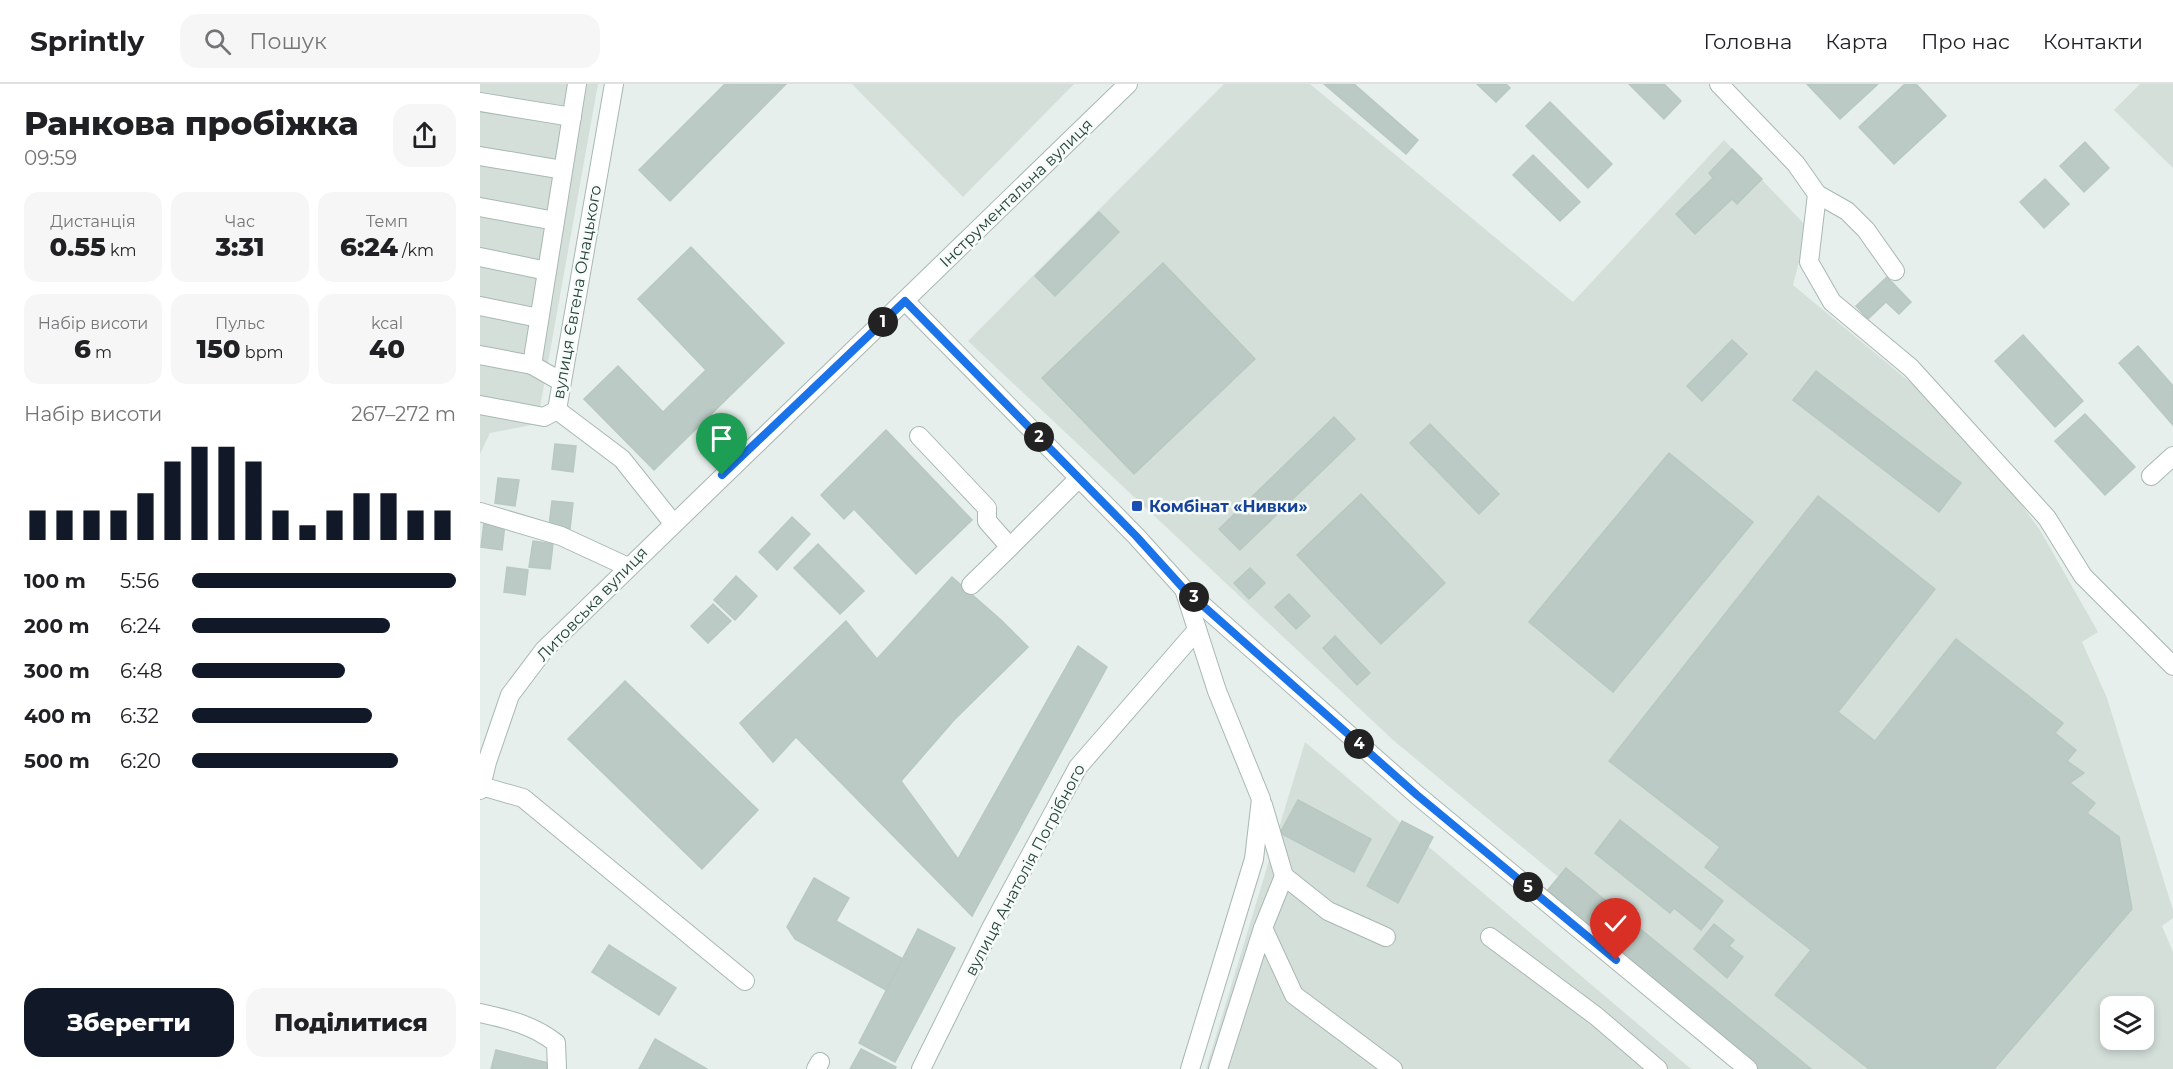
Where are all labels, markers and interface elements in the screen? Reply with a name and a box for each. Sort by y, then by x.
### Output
search box [180,14,600,68]
text: Sprintly [30,24,144,58]
icon: search [201,25,234,58]
text: Пошук [249,28,327,55]
text: Головна [1704,29,1792,54]
text: Карта [1825,29,1888,54]
text: Про нас [1921,29,2010,54]
text: Контакти [2043,29,2143,54]
text: Ранкова пробіжка [24,103,359,143]
button: share [393,104,456,167]
street label: Інструментальна вулиця [935,115,1097,271]
text: 09:59 [24,146,77,170]
street label: вулиця Євгена Онацького [549,183,605,401]
text: Дистанція [50,212,136,231]
text: Час [225,212,255,231]
text: Темп [366,212,408,231]
text: 0.55 [50,231,106,263]
text: 3:31 [215,231,265,263]
text: 6:24 [340,231,398,263]
text: km [106,241,136,260]
text: /km [398,241,434,260]
pin: 1 [868,307,898,337]
text: 1 [880,312,886,331]
text: Набір висоти [38,314,148,333]
text: Пульс [215,314,265,333]
text: kcal [371,314,403,333]
text: 6 [74,333,91,365]
text: 150 [197,333,241,365]
text: 40 [369,333,405,365]
text: m [91,343,112,362]
text: bpm [241,343,284,362]
text: Набір висоти [24,402,162,426]
text: 267–272 m [351,402,456,426]
pin [696,413,747,475]
icon: arrive [705,422,738,455]
pin: 2 [1024,422,1054,452]
text: 2 [1034,427,1044,446]
place label: Комбінат «Нивки» [1149,497,1307,516]
marker: Комбінат «Нивки» [1130,499,1144,513]
street label: Литовська вулиця [533,543,651,665]
text: 100 m [24,569,86,593]
text: 5:56 [120,569,159,593]
pin: 3 [1179,582,1209,612]
text: 3 [1189,587,1199,606]
text: 200 m [24,614,90,638]
text: 6:24 [120,614,161,638]
text: 300 m [24,659,90,683]
text: 6:48 [120,659,163,683]
text: 400 m [24,704,92,728]
text: 6:32 [120,704,159,728]
pin: 4 [1344,729,1374,759]
text: 4 [1353,734,1365,753]
text: 500 m [24,749,90,773]
text: 6:20 [120,749,161,773]
street label: вулиця Анатолія Погрібного [961,761,1089,979]
pin: 5 [1513,872,1543,902]
text: 5 [1523,877,1533,896]
pin [1590,898,1641,960]
icon: check [1599,907,1632,940]
button: Зберегти [24,988,234,1057]
button: Поділитися [246,988,456,1057]
map controls [2100,996,2154,1050]
button: layers [2100,996,2154,1050]

